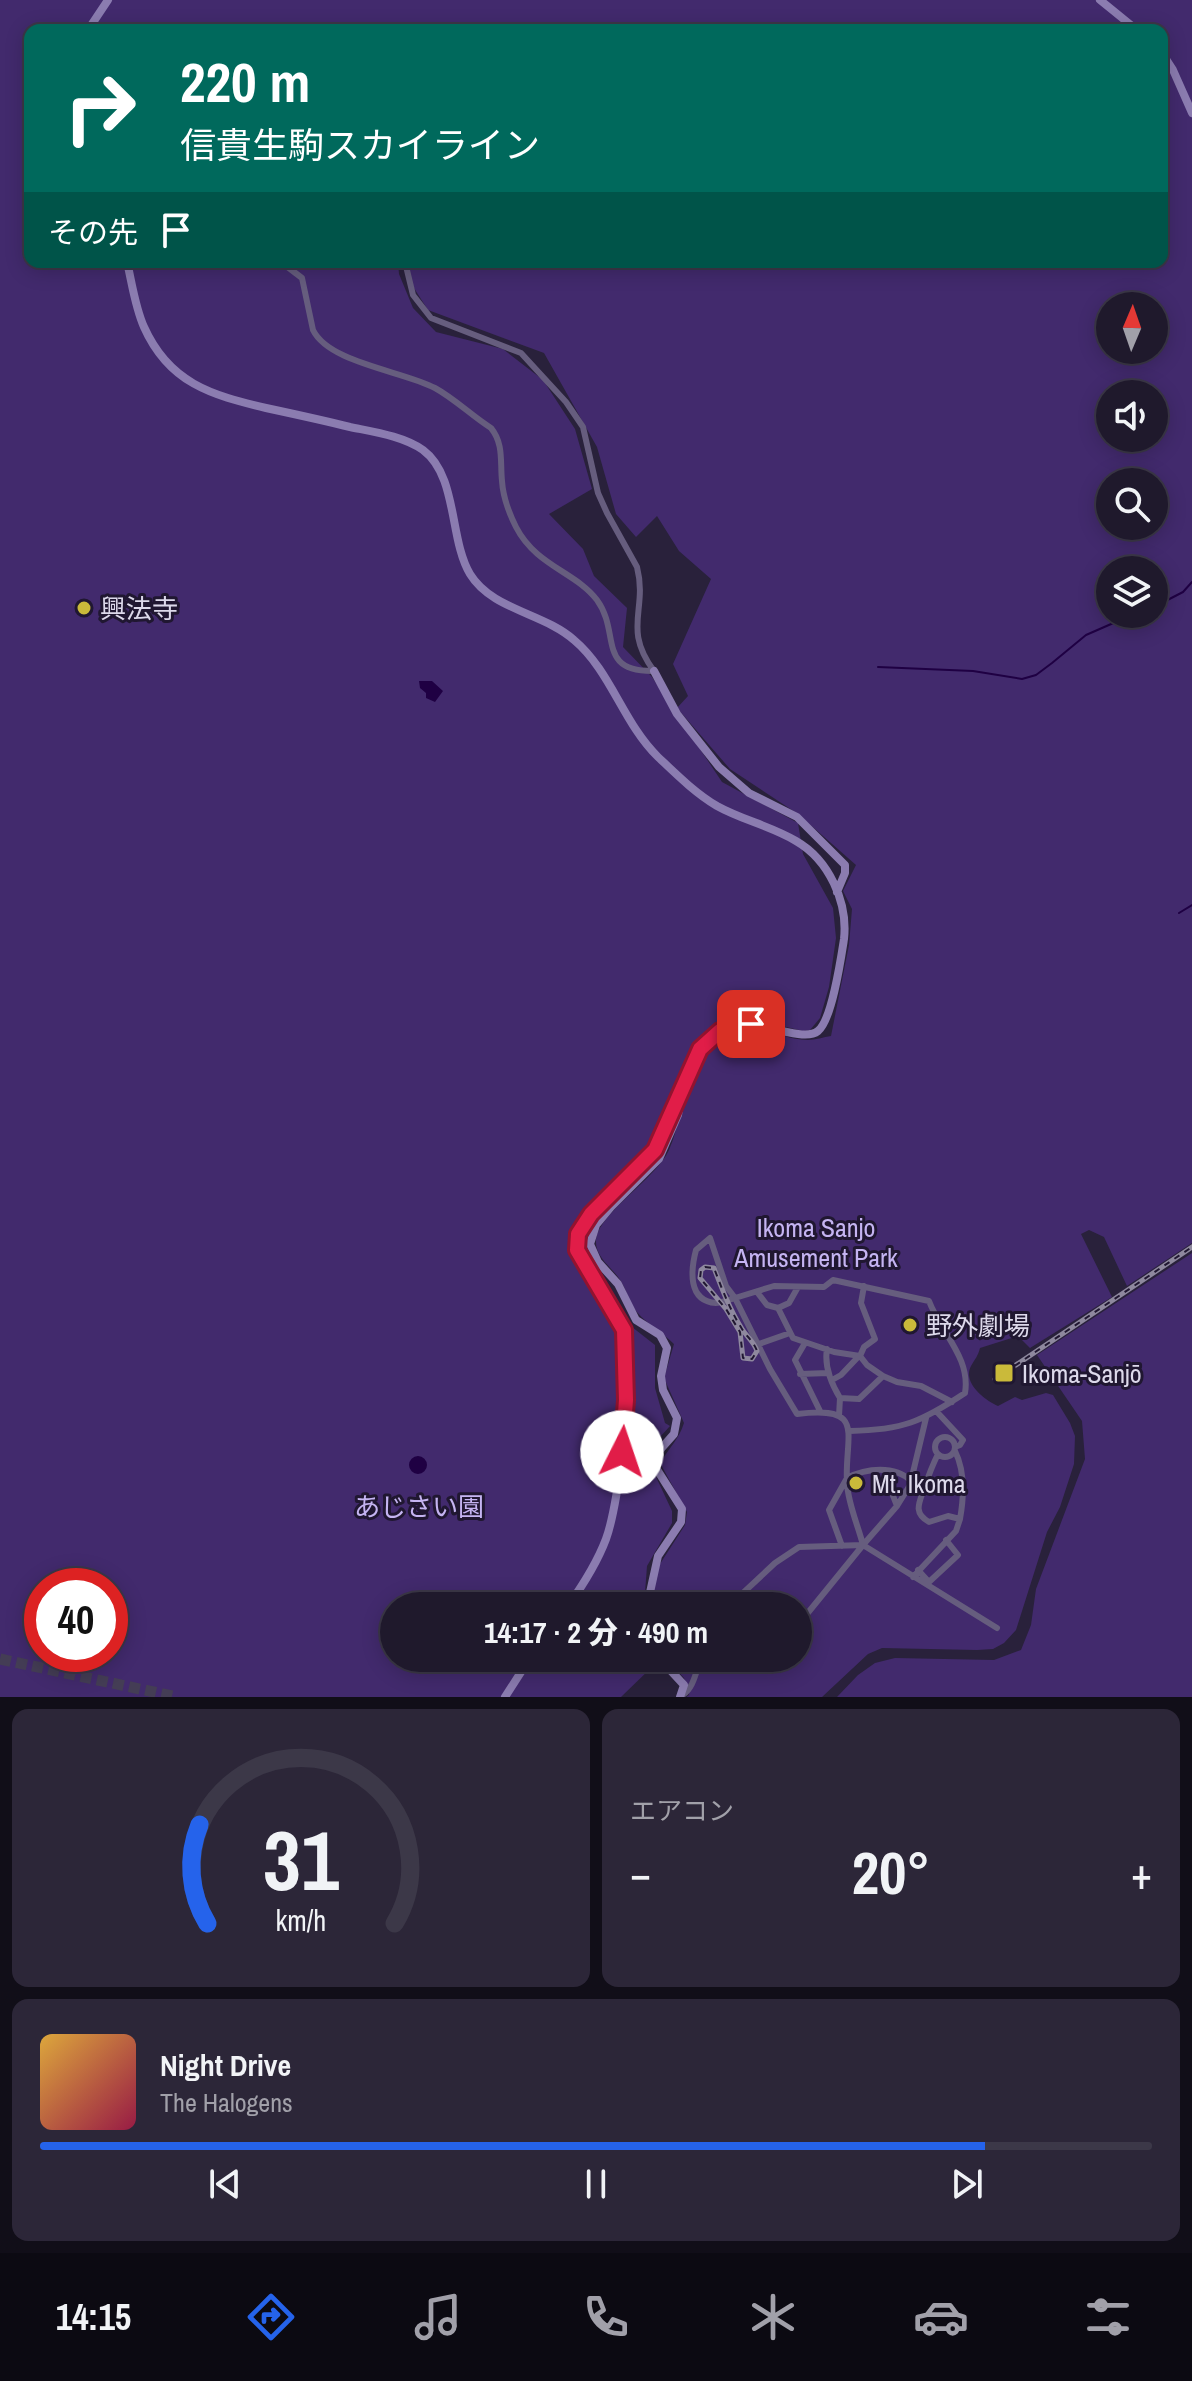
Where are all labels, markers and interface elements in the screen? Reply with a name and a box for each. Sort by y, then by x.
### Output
text: 220 m [180,44,310,119]
icon: right [48,56,152,160]
text: 信貴生駒スカイライン [180,121,540,169]
icon: arrive [154,208,198,252]
text: その先 [48,212,138,252]
north arrow [1096,292,1168,364]
map controls [1096,292,1168,628]
button: sound [1096,380,1168,452]
button: search [1096,468,1168,540]
button: layers [1096,556,1168,628]
place label: 興法寺 [100,591,178,626]
marker: 興法寺 [75,599,93,617]
pin [717,990,785,1058]
icon: arrive [729,1002,773,1046]
park label: Ikoma Sanjo Amusement Park [733,1210,898,1275]
place label: 野外劇場 [926,1308,1030,1343]
marker: 野外劇場 [901,1316,919,1334]
place label: Ikoma-Sanjō [1022,1356,1142,1391]
marker: Ikoma-Sanjō [993,1362,1015,1384]
position arrow [580,1410,664,1494]
place label: Mt. Ikoma [872,1466,966,1501]
marker: Mt. Ikoma [847,1474,865,1492]
park label: あじさい園 [354,1489,484,1524]
speed limit sign: 40 [24,1568,128,1672]
text: 14:17 · 2 分 · 490 m [484,1612,708,1652]
text: エアコン [630,1793,734,1828]
text: 31 [263,1804,339,1916]
text: 20° [852,1832,930,1913]
text: − [630,1843,651,1903]
text: + [1131,1843,1152,1903]
text: km/h [276,1901,326,1940]
text: Night Drive [160,2045,291,2085]
text: The Halogens [160,2085,293,2120]
icon: previous [203,2162,247,2206]
icon: pause [574,2162,618,2206]
icon: next [945,2162,989,2206]
icon: directions [243,2289,299,2345]
icon: music [410,2289,466,2345]
icon: phone [578,2289,634,2345]
icon: climate [745,2289,801,2345]
icon: car [913,2289,969,2345]
icon: filters [1080,2289,1136,2345]
text: 14:15 [56,2293,131,2341]

